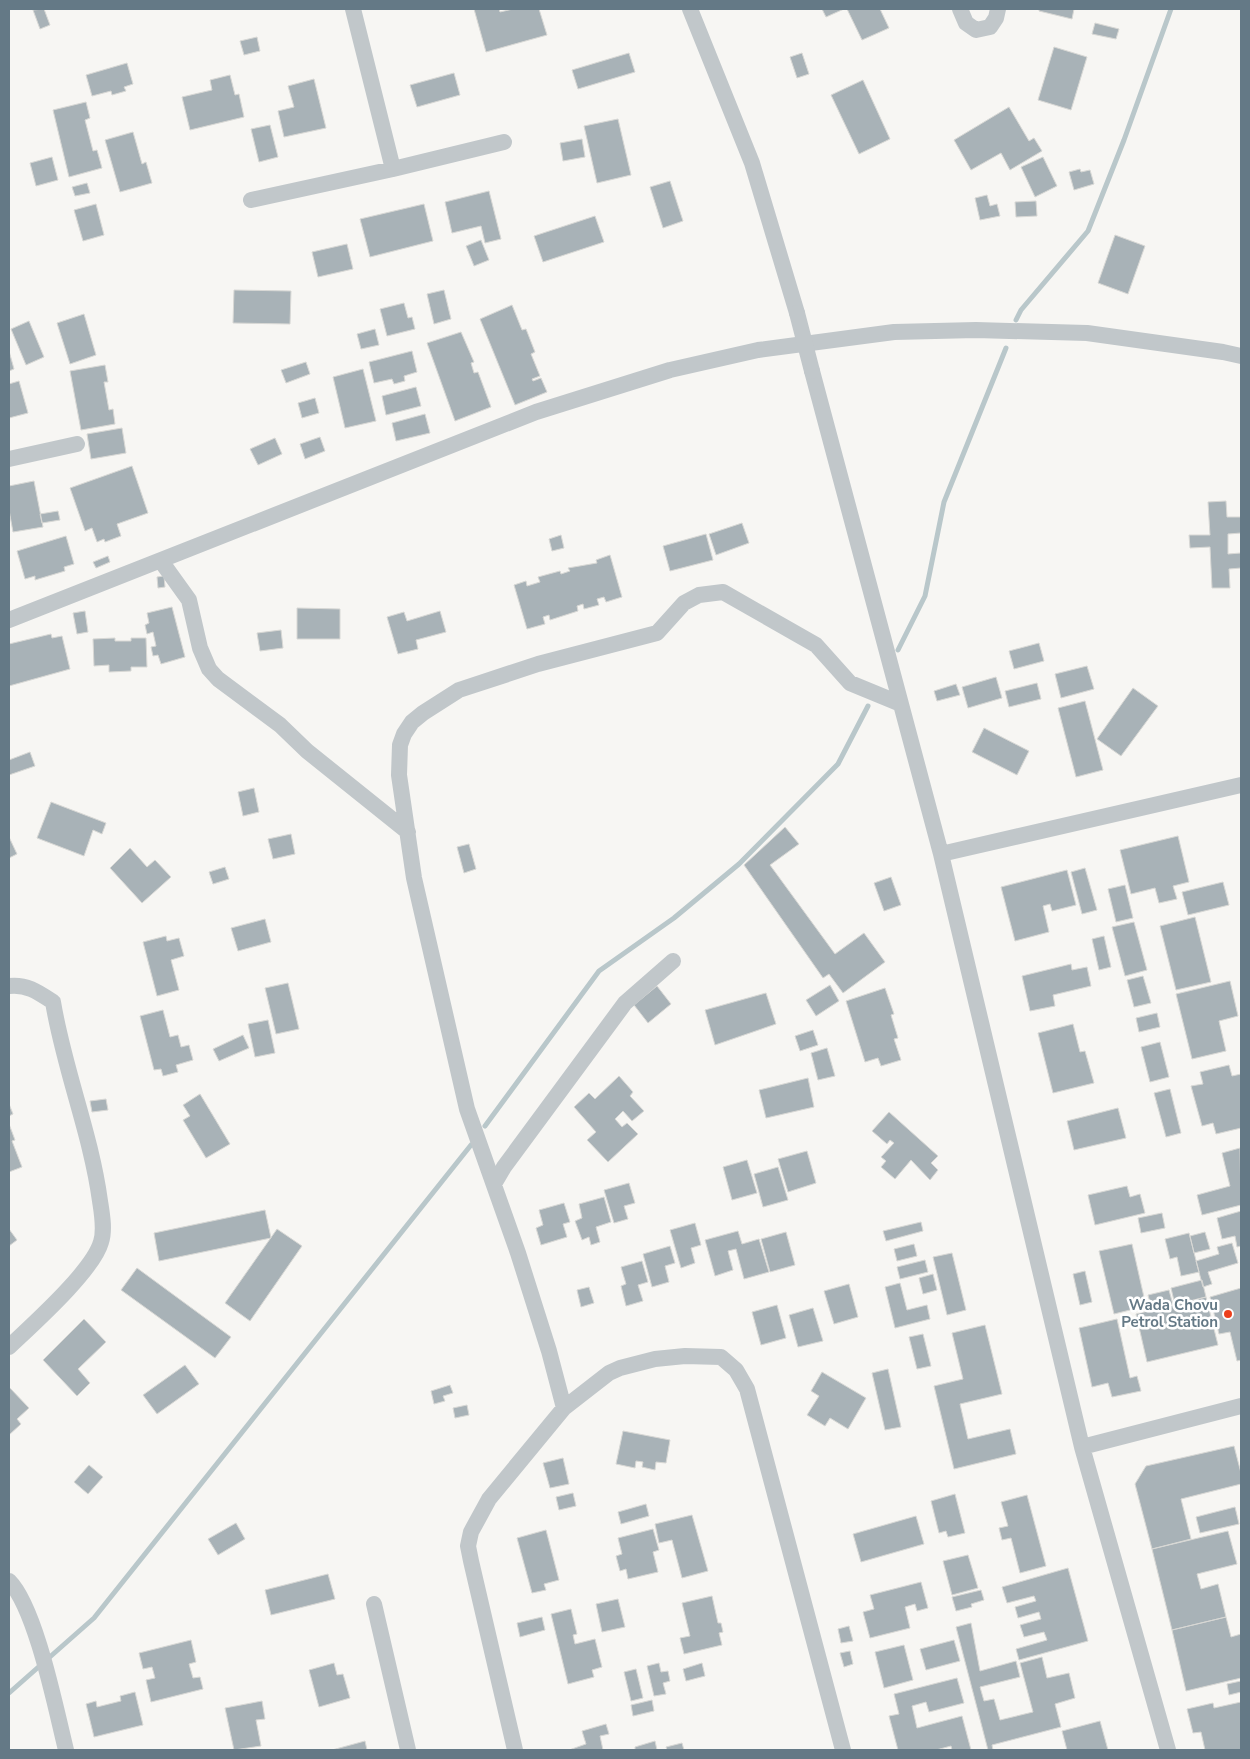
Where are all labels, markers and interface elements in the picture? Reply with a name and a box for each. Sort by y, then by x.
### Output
place label: Wada Chovu Petrol Station [1121,1295,1218,1332]
marker: Wada Chovu Petrol Station [1222,1308,1234,1320]

